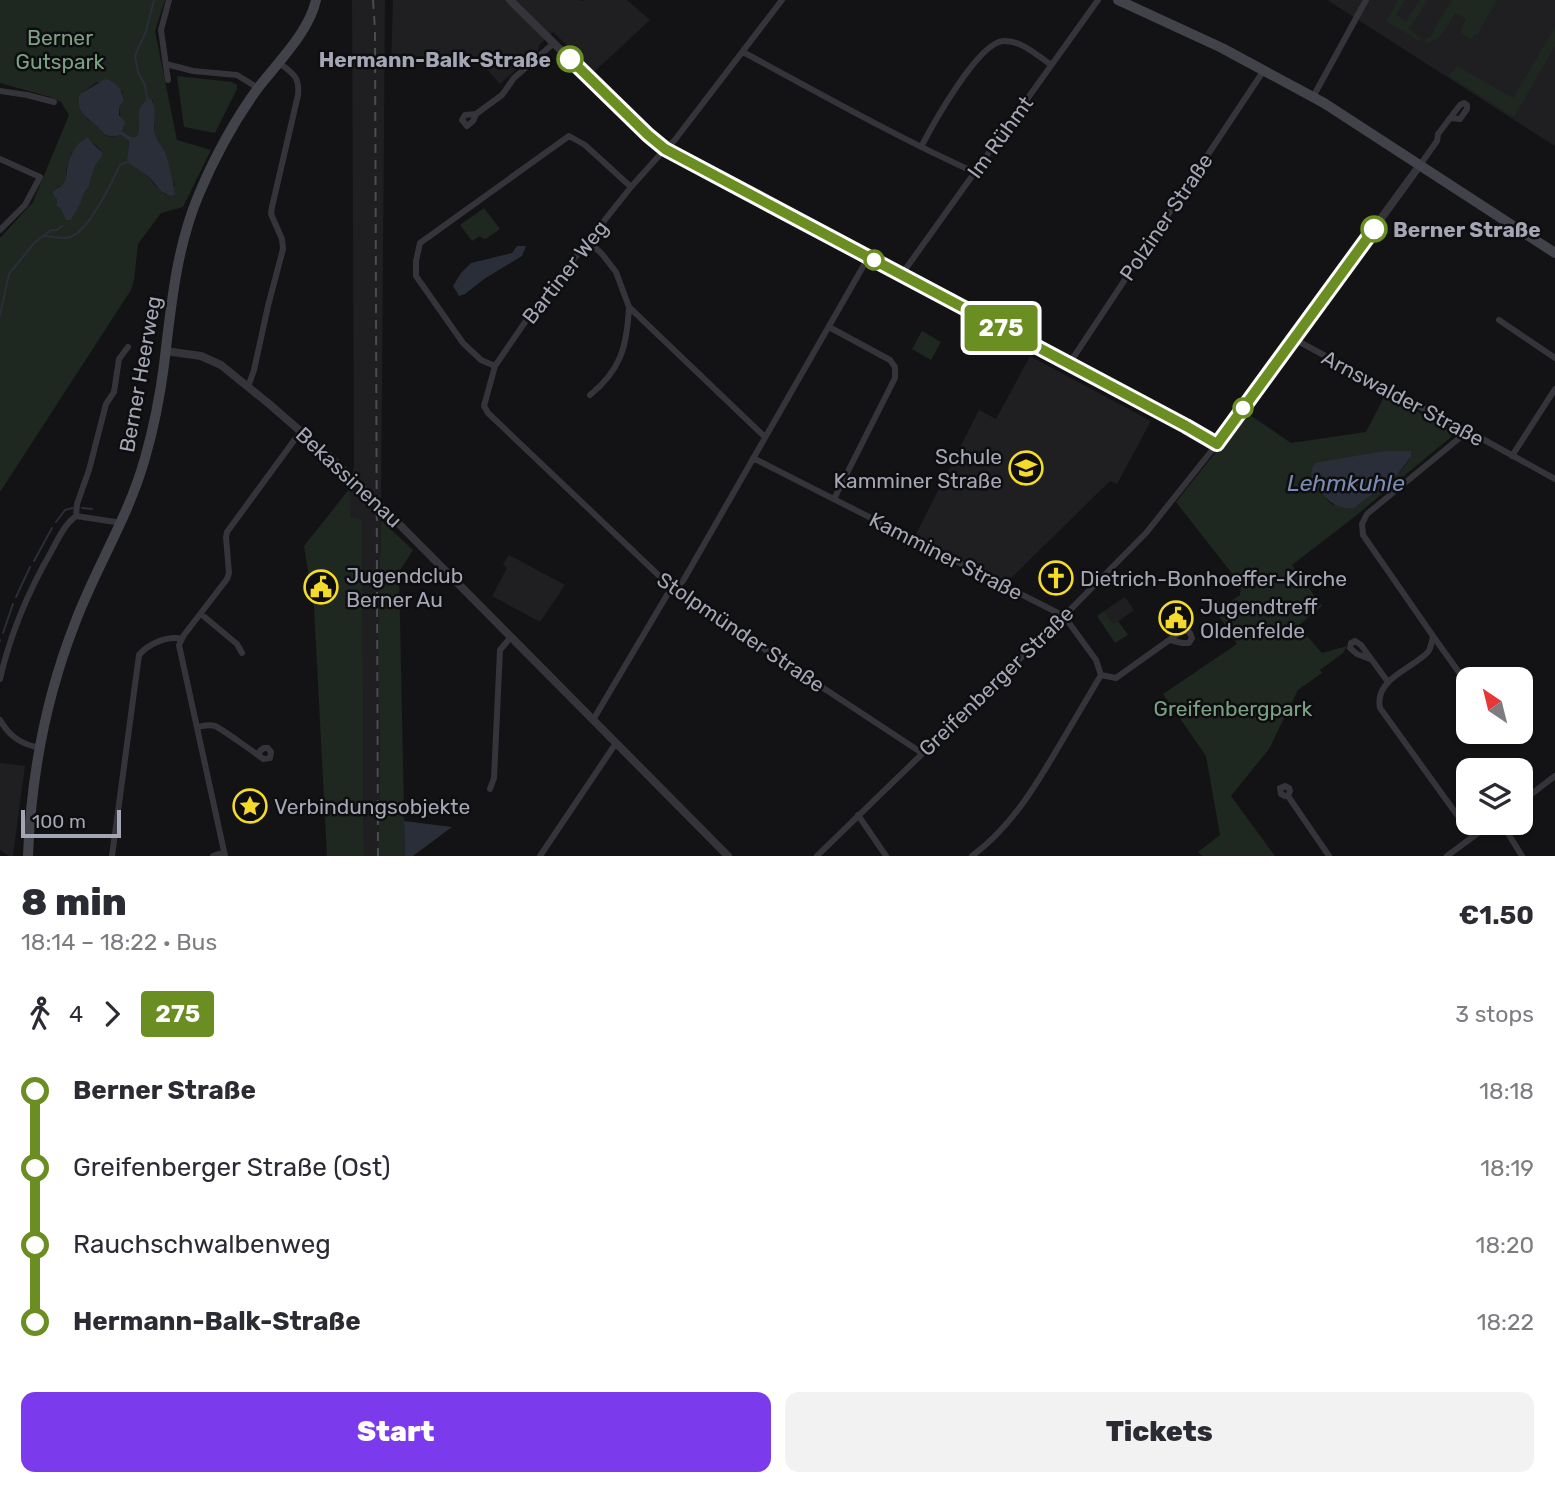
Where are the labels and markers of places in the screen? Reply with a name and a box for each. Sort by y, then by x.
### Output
marker: Hermann-Balk-Straße [557,46,583,72]
place label: Hermann-Balk-Straße [319,47,551,72]
marker: Berner Straße [1361,216,1387,242]
place label: Berner Straße [1393,217,1541,242]
unlabelled marker [864,250,884,270]
unlabelled marker [1233,398,1253,418]
place label: Schule Kamminer Straße [834,444,1002,493]
school or university icon: Schule Kamminer Straße [1007,449,1045,487]
church icon: Dietrich-Bonhoeffer-Kirche [1037,559,1075,597]
place label: Jugendclub Berner Au [346,563,463,612]
place label: Dietrich-Bonhoeffer-Kirche [1080,566,1347,591]
public building icon: Jugendclub Berner Au [302,568,340,606]
place label: Jugendtreff Oldenfelde [1200,594,1318,643]
public building icon: Jugendtreff Oldenfelde [1157,599,1195,637]
place icon: Verbindungsobjekte [231,787,269,825]
place label: Verbindungsobjekte [274,794,470,819]

